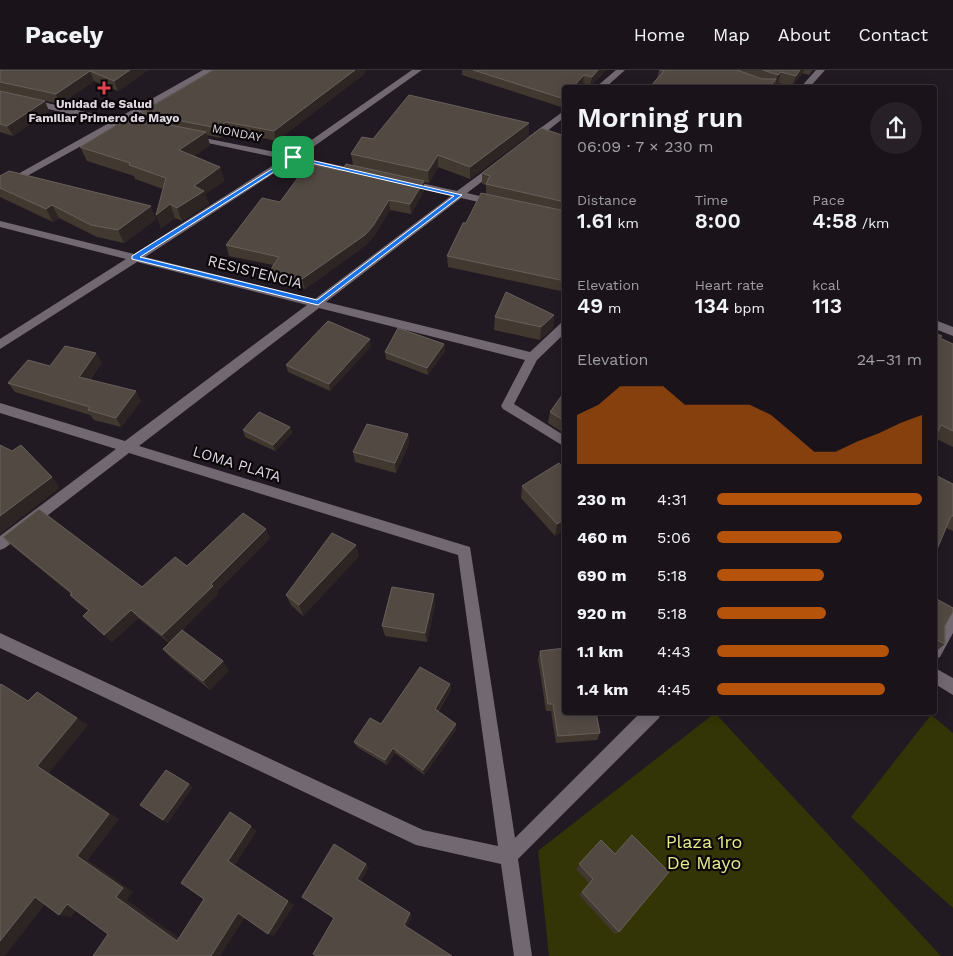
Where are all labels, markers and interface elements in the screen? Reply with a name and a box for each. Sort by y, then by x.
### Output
text: Pacely [25,21,103,49]
text: Home [634,24,685,45]
text: Map [713,24,750,45]
text: About [778,24,830,45]
text: Contact [858,24,928,45]
marker: Unidad de Salud Familiar Primero de Mayo [97,81,111,95]
place label: Unidad de Salud Familiar Primero de Mayo [28,97,180,125]
text: Morning run [577,101,743,134]
button: share [870,102,922,154]
street label: MONDAY [211,121,263,145]
pin [272,136,314,178]
text: 06:09 · 7 × 230 m [577,137,714,156]
icon: arrive [279,143,307,171]
text: Distance [577,192,637,208]
text: Time [695,192,728,208]
text: Pace [812,192,845,208]
text: 1.61 [577,208,613,233]
text: 8:00 [695,208,741,233]
text: 4:58 [812,208,857,233]
text: km [613,215,639,231]
text: /km [857,215,889,231]
street label: RESISTENCIA [206,252,304,292]
text: Elevation [577,277,640,293]
text: Heart rate [695,277,764,293]
text: kcal [812,277,840,293]
text: 49 [577,293,603,318]
text: 134 [695,293,729,318]
text: 113 [812,293,842,318]
text: m [603,300,621,316]
text: bpm [729,300,765,316]
text: Elevation [577,350,648,369]
text: 24–31 m [857,350,922,369]
street label: LOMA PLATA [191,442,283,486]
text: 230 m [577,490,626,509]
text: 4:31 [657,490,687,509]
text: 460 m [577,528,627,547]
text: 5:06 [657,528,691,547]
text: 690 m [577,566,627,585]
text: 5:18 [657,566,687,585]
text: 920 m [577,604,626,623]
text: 5:18 [657,604,687,623]
text: 1.1 km [577,642,623,661]
text: 4:43 [657,642,691,661]
text: 1.4 km [577,680,628,699]
text: 4:45 [657,680,691,699]
park label: Plaza 1ro De Mayo [666,831,742,873]

